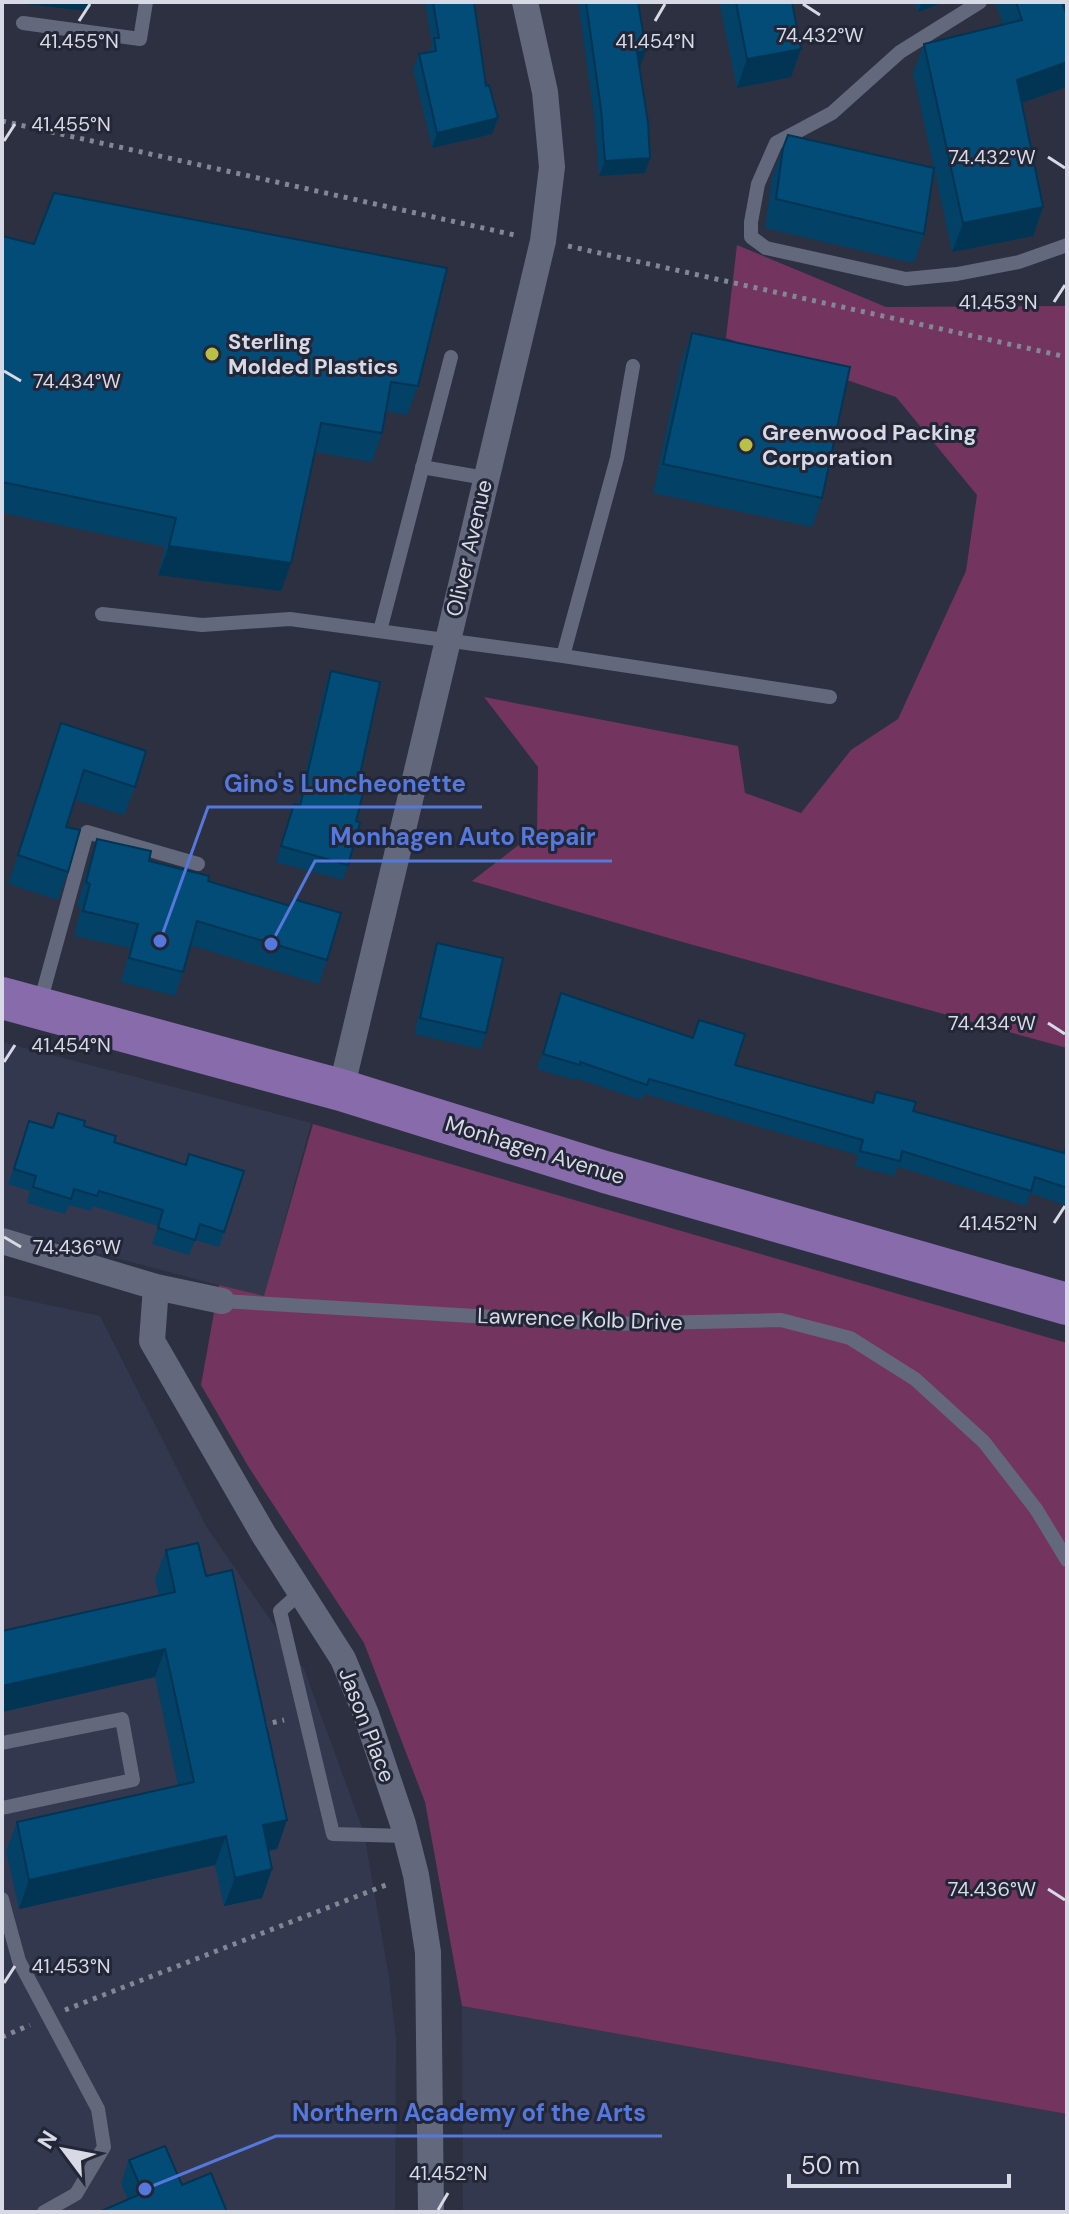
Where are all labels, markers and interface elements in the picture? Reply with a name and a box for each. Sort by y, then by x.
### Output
text: 74.432°W [776,22,864,48]
text: 41.455°N [39,28,119,54]
text: 41.454°N [615,28,695,54]
text: 41.455°N [31,111,111,137]
text: 74.432°W [948,144,1036,170]
text: 41.453°N [958,289,1038,315]
place label: Sterling Molded Plastics [228,327,398,381]
marker: Sterling Molded Plastics [203,345,221,363]
text: 74.434°W [33,368,121,394]
place label: Greenwood Packing Corporation [762,418,977,472]
marker: Greenwood Packing Corporation [737,436,755,454]
street label: Oliver Avenue [439,477,499,619]
callout: Gino's Luncheonette [208,759,482,807]
text: Gino's Luncheonette [224,768,466,799]
callout: Monhagen Auto Repair [315,813,612,861]
text: Monhagen Auto Repair [330,821,596,852]
text: 74.434°W [948,1010,1036,1036]
text: 41.454°N [31,1032,111,1058]
street label: Monhagen Avenue [442,1109,628,1191]
text: 41.452°N [959,1210,1037,1236]
text: 74.436°W [33,1234,121,1260]
street label: Lawrence Kolb Drive [477,1301,683,1337]
street label: Jason Place [332,1664,402,1786]
text: 74.436°W [948,1876,1036,1902]
text: 41.453°N [31,1953,111,1979]
callout: Northern Academy of the Arts [276,2088,662,2136]
text: Northern Academy of the Arts [292,2097,646,2128]
north arrow [24,2110,104,2190]
text: N [31,2125,64,2154]
scale bar [789,2138,1009,2188]
text: 50 m [801,2150,860,2181]
text: 41.452°N [409,2160,487,2186]

